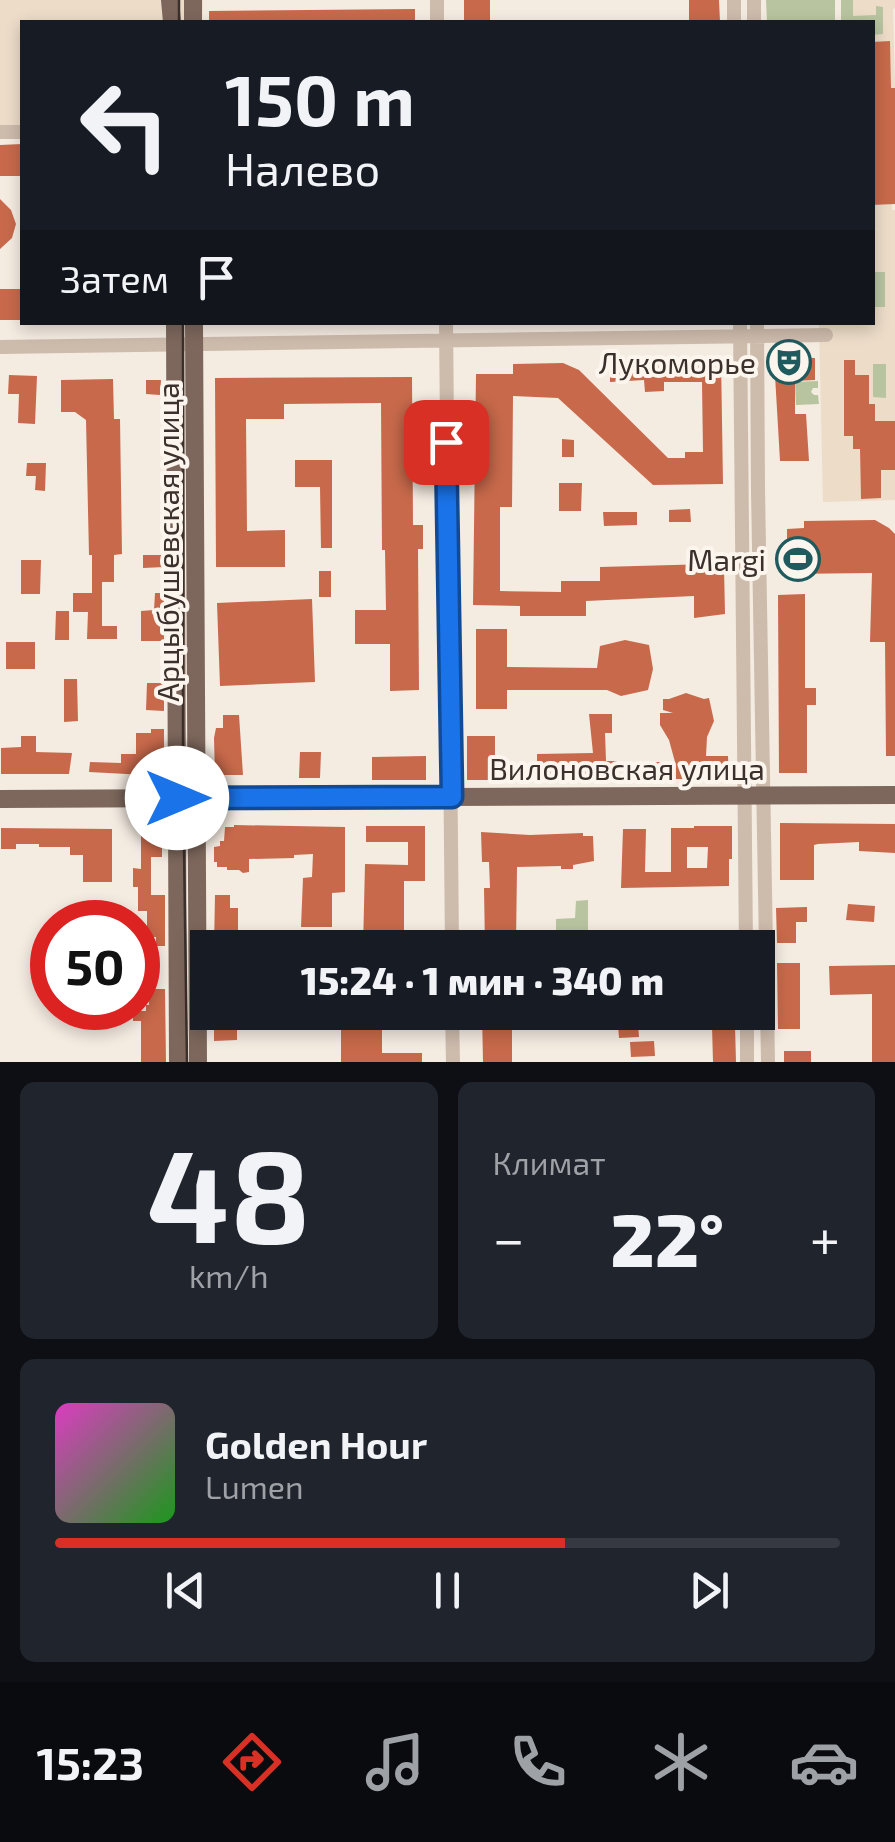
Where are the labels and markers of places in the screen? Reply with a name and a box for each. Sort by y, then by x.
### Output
theatre icon: Лукоморье [766,339,812,385]
place label: Лукоморье [599,344,756,381]
pin [404,400,489,485]
sports icon: Margi [775,536,821,582]
place label: Margi [687,541,766,577]

